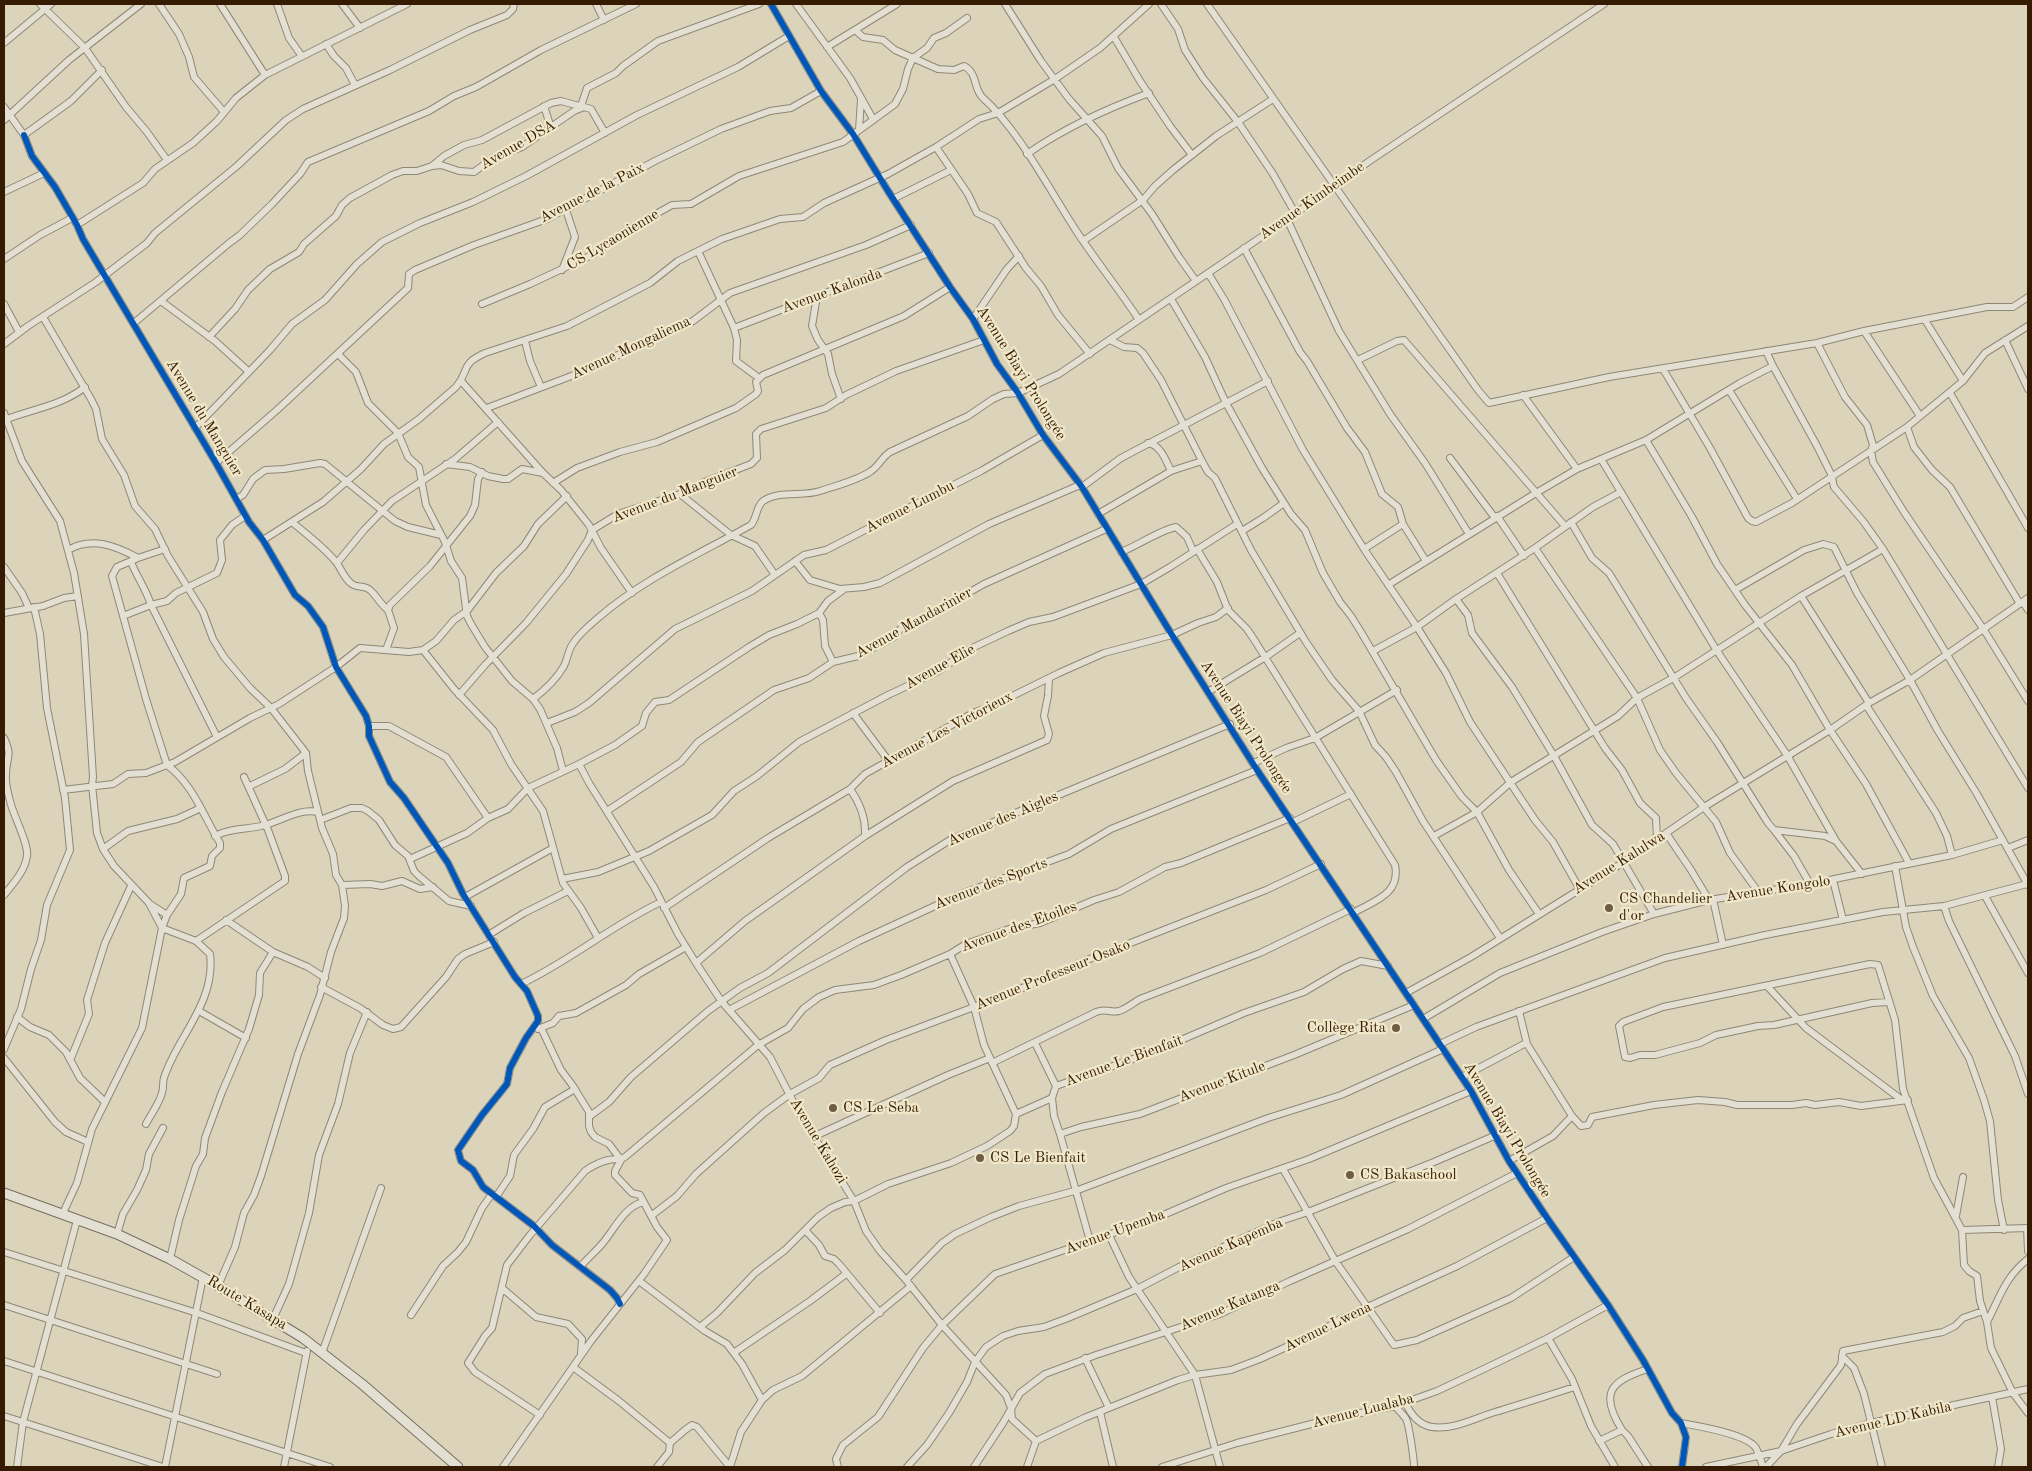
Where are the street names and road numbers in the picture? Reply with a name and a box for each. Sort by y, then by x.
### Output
street label: Avenue DSA [477,116,559,174]
street label: Avenue Kimbeimbe [1256,158,1368,244]
street label: Avenue de la Paix [537,159,647,227]
street label: CS Lycaonienne [564,205,662,275]
street label: Avenue Kalonda [779,265,885,317]
street label: Avenue Biayi Prolongée [972,303,1070,443]
street label: Avenue Mongaliema [568,312,694,384]
street label: Avenue du Manguier [162,356,246,480]
street label: Avenue du Manguier [610,463,740,527]
street label: Avenue Lumbu [862,477,958,537]
street label: Avenue Mandarinier [853,583,975,663]
street label: Avenue Elie [902,640,978,694]
street label: Avenue Biayi Prolongée [1196,657,1296,797]
street label: Avenue Les Victorieux [878,688,1016,772]
street label: Avenue des Aigles [945,788,1061,850]
street label: Avenue Kalulwa [1570,827,1668,899]
street label: Avenue des Sports [932,854,1050,914]
street label: Avenue Kongolo [1724,872,1832,906]
street label: Avenue des Etoiles [959,898,1079,956]
street label: Avenue Professeur Osako [973,936,1133,1014]
street label: Avenue Le Bienfait [1063,1031,1185,1091]
street label: Avenue Kitule [1176,1057,1268,1107]
street label: Avenue Biayi Prolongée [1459,1059,1555,1201]
street label: Avenue Kahozi [785,1095,851,1187]
street label: Avenue Upemba [1062,1206,1168,1258]
street label: Avenue Kapemba [1176,1214,1286,1276]
street label: Route Kasapa [204,1272,290,1334]
street label: Avenue Katanga [1177,1277,1283,1335]
street label: Avenue Lwena [1281,1298,1375,1356]
street label: Avenue Lualaba [1310,1390,1416,1432]
street label: Avenue LD Kabila [1833,1398,1953,1442]

